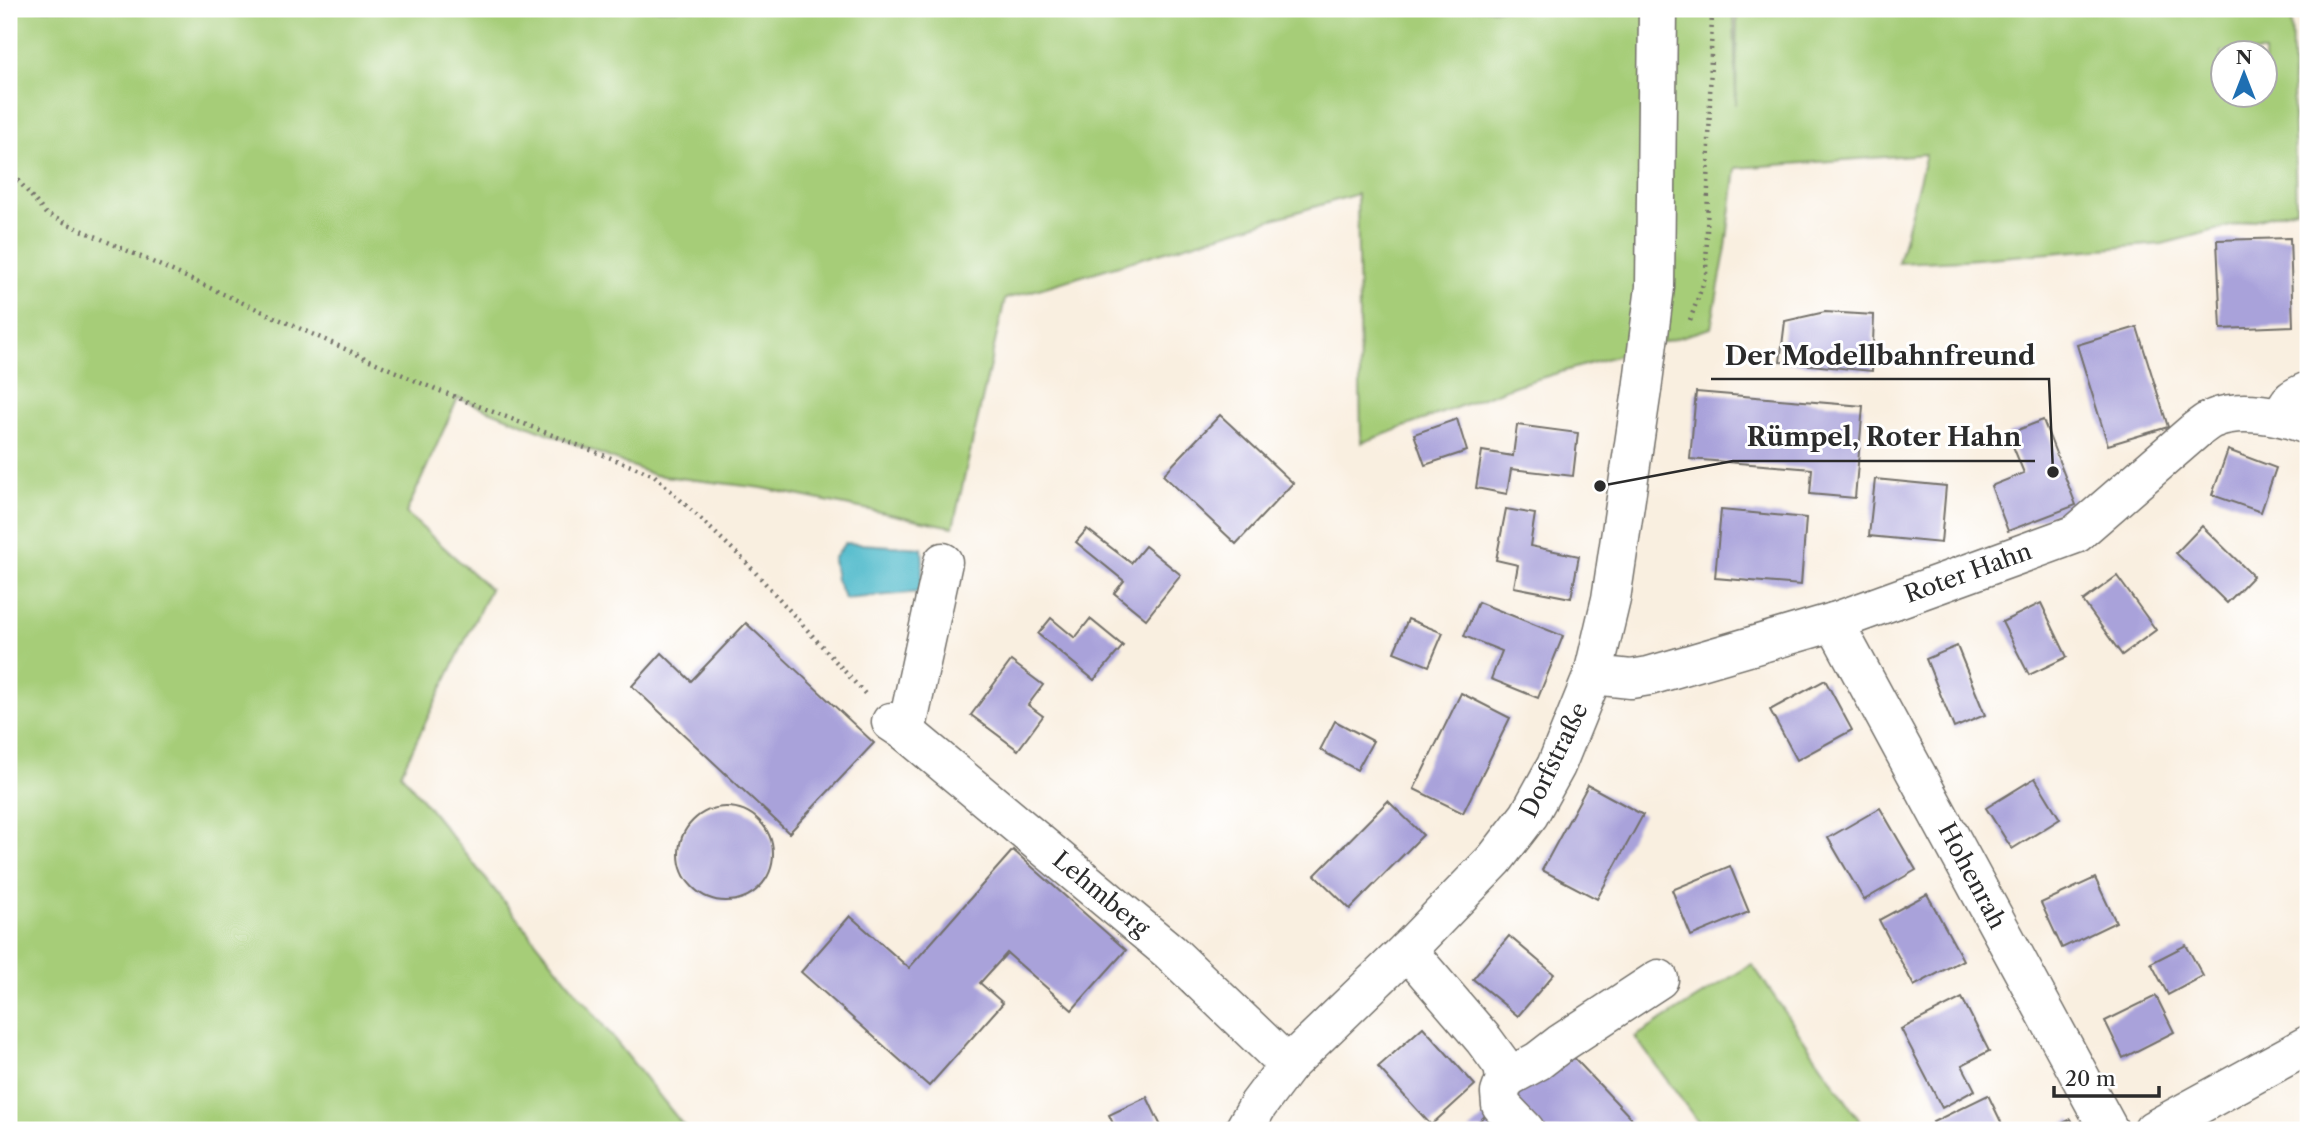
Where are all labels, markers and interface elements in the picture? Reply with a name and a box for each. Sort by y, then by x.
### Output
north arrow [2208,38,2278,108]
text: N [2236,46,2252,69]
callout: Der Modellbahnfreund [1711,332,2049,379]
text: Der Modellbahnfreund [1725,340,2035,372]
callout: Rümpel, Roter Hahn [1733,414,2035,461]
text: Rümpel, Roter Hahn [1747,421,2021,453]
street label: Roter Hahn [1900,536,2035,609]
street label: Dorfstraße [1513,698,1594,822]
street label: Hohenrah [1932,818,2012,934]
street label: Lehmberg [1047,845,1156,943]
scale bar [2054,1055,2160,1099]
text: 20 m [2065,1066,2116,1091]

